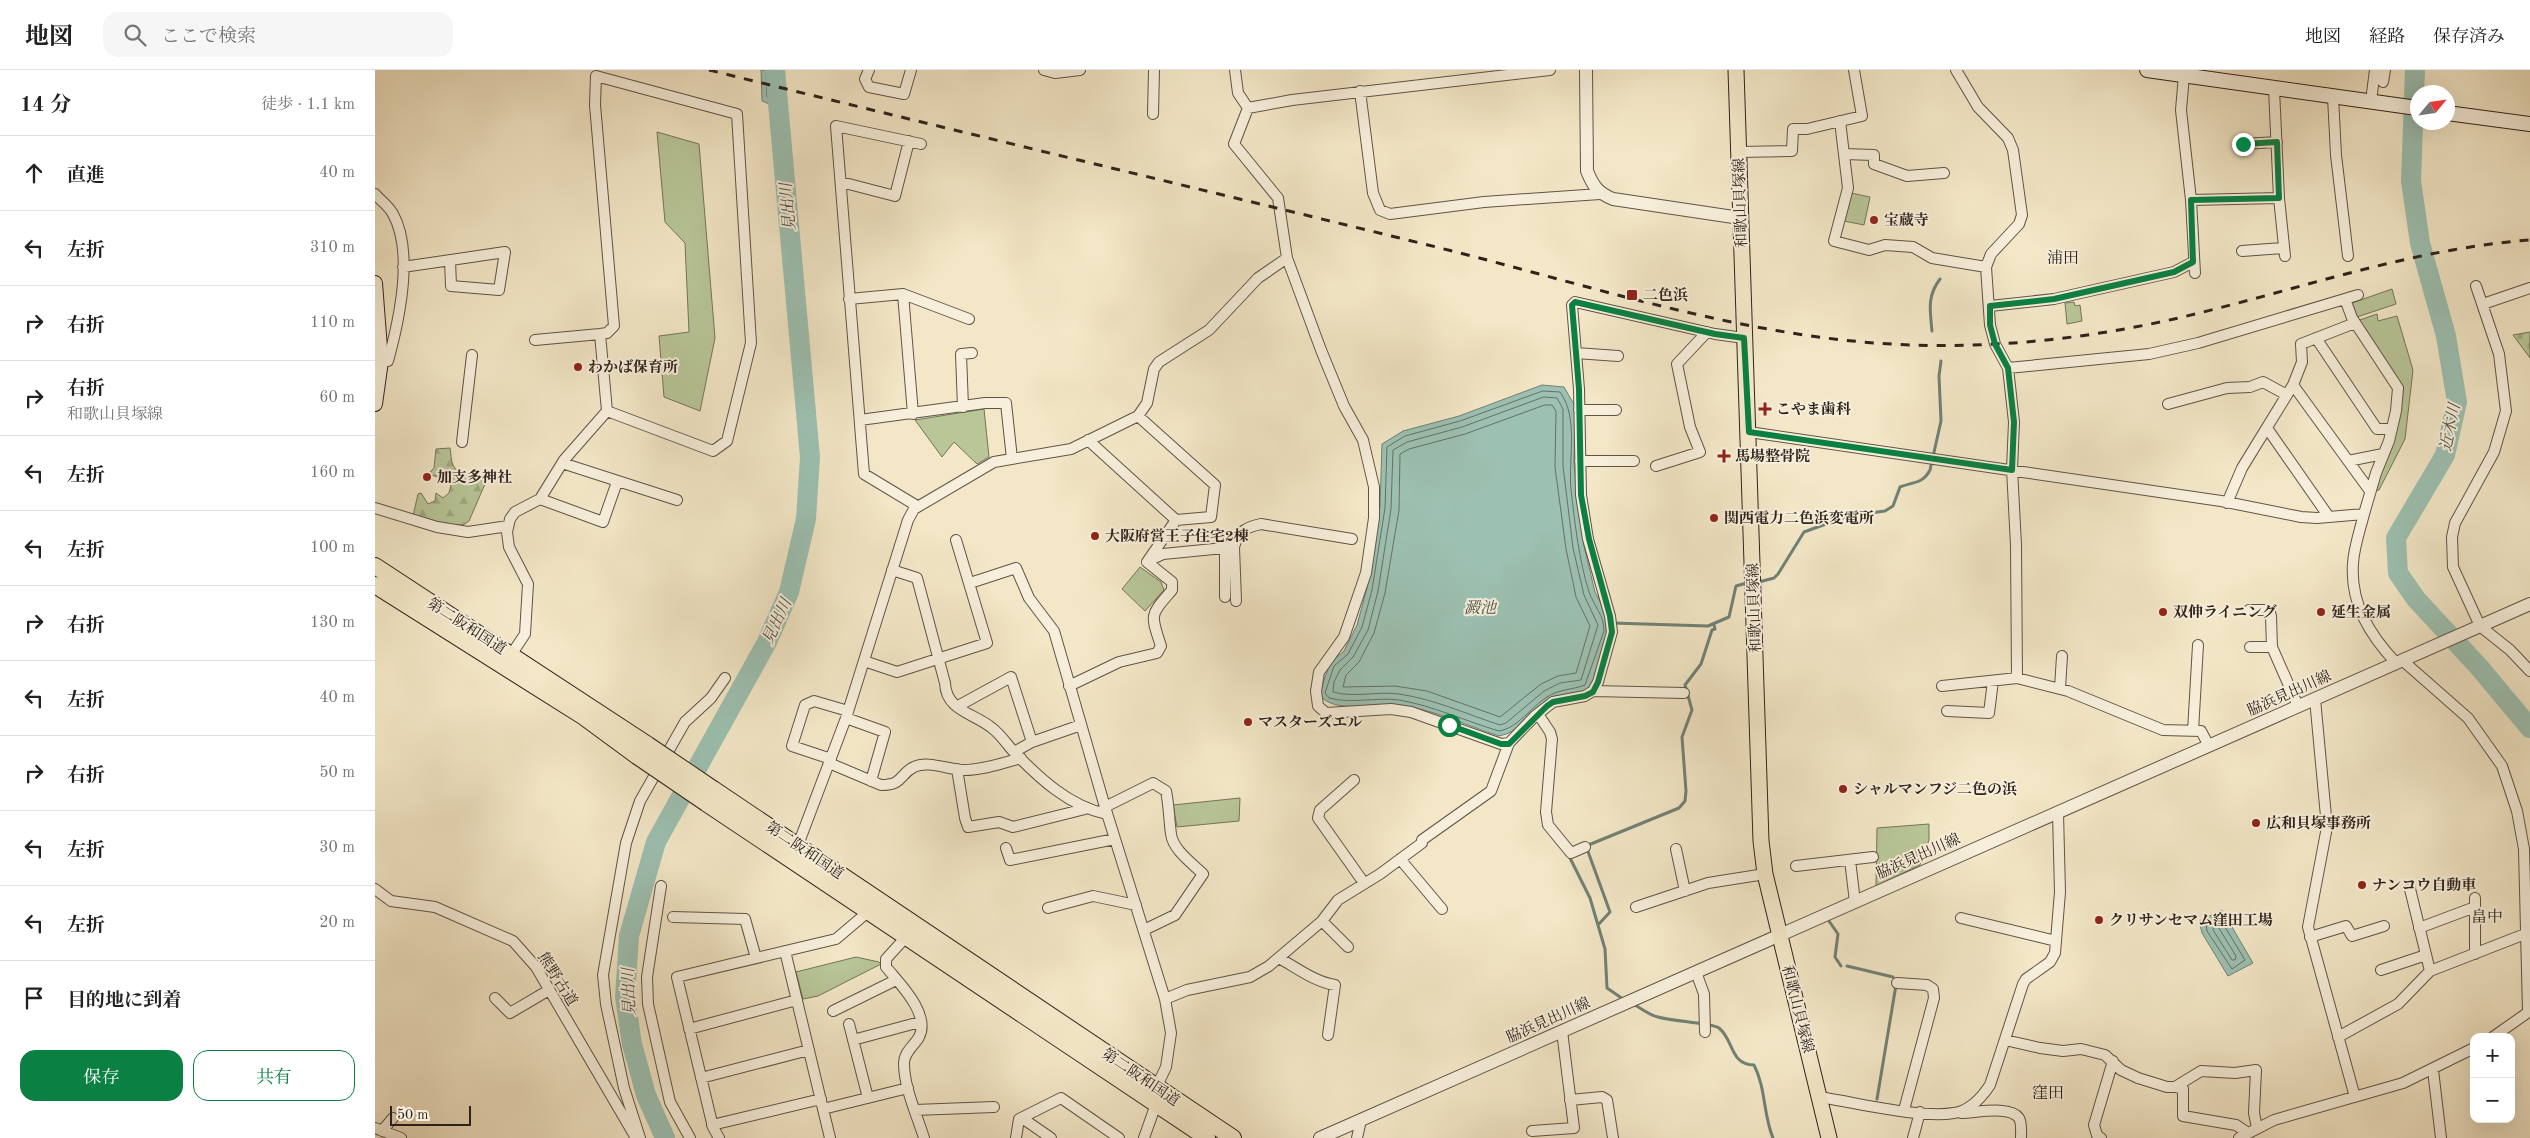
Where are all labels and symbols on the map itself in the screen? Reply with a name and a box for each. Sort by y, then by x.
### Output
north arrow [2410,85,2455,130]
route end [2232,133,2255,156]
street label: 和歌山貝塚線 [1730,158,1751,248]
water label: 見出川 [777,180,799,232]
place label: 宝蔵寺 [1884,212,1929,229]
marker: 宝蔵寺 [1868,214,1880,226]
district label: 浦田 [2047,249,2079,267]
place label: 二色浜 [1643,286,1688,304]
marker: 二色浜 [1625,288,1639,302]
place label: わかば保育所 [588,359,678,376]
marker: わかば保育所 [572,361,584,373]
water label: 近木川 [2436,400,2464,453]
place label: こやま歯科 [1776,401,1851,418]
marker: こやま歯科 [1758,402,1772,416]
place label: 馬場整骨院 [1735,448,1810,465]
marker: 馬場整骨院 [1717,449,1731,463]
place label: 加支多神社 [437,469,512,486]
marker: 加支多神社 [421,471,433,483]
place label: 関西電力二色浜変電所 [1724,509,1874,527]
marker: 関西電力二色浜変電所 [1708,512,1720,524]
place label: 大阪府営王子住宅2棟 [1105,528,1249,545]
marker: 大阪府営王子住宅2棟 [1089,530,1101,542]
street label: 和歌山貝塚線 [1744,563,1765,653]
water label: 見出川 [759,594,796,647]
street label: 第二阪和国道 [424,595,509,658]
water label: 澱池 [1464,599,1498,617]
place label: 双伸ライニング [2173,604,2277,621]
place label: 延生金属 [2331,604,2391,621]
marker: 双伸ライニング [2157,606,2169,618]
marker: 延生金属 [2315,606,2327,618]
street label: 脇浜見出川線 [2245,667,2334,720]
place label: マスターズエル [1258,714,1362,731]
route start [1438,714,1461,737]
marker: マスターズエル [1242,716,1254,728]
place label: シャルマンフジ二色の浜 [1853,780,2017,798]
marker: シャルマンフジ二色の浜 [1837,783,1849,795]
place label: 広和貝塚事務所 [2266,815,2371,832]
marker: 広和貝塚事務所 [2250,817,2262,829]
street label: 第二阪和国道 [763,818,847,883]
street label: 脇浜見出川線 [1874,830,1963,883]
place label: ナンコウ自動車 [2372,877,2476,894]
marker: ナンコウ自動車 [2356,879,2368,891]
district label: 畠中 [2471,908,2503,926]
place label: クリサンセマム窪田工場 [2109,912,2273,929]
marker: クリサンセマム窪田工場 [2093,914,2105,926]
street label: 熊野古道 [534,949,581,1009]
street label: 和歌山貝塚線 [1778,963,1817,1055]
water label: 見出川 [619,966,639,1016]
street label: 脇浜見出川線 [1504,994,1593,1047]
street label: 第二阪和国道 [1099,1045,1183,1110]
district label: 窪田 [2032,1084,2064,1102]
scale bar [390,1103,471,1126]

